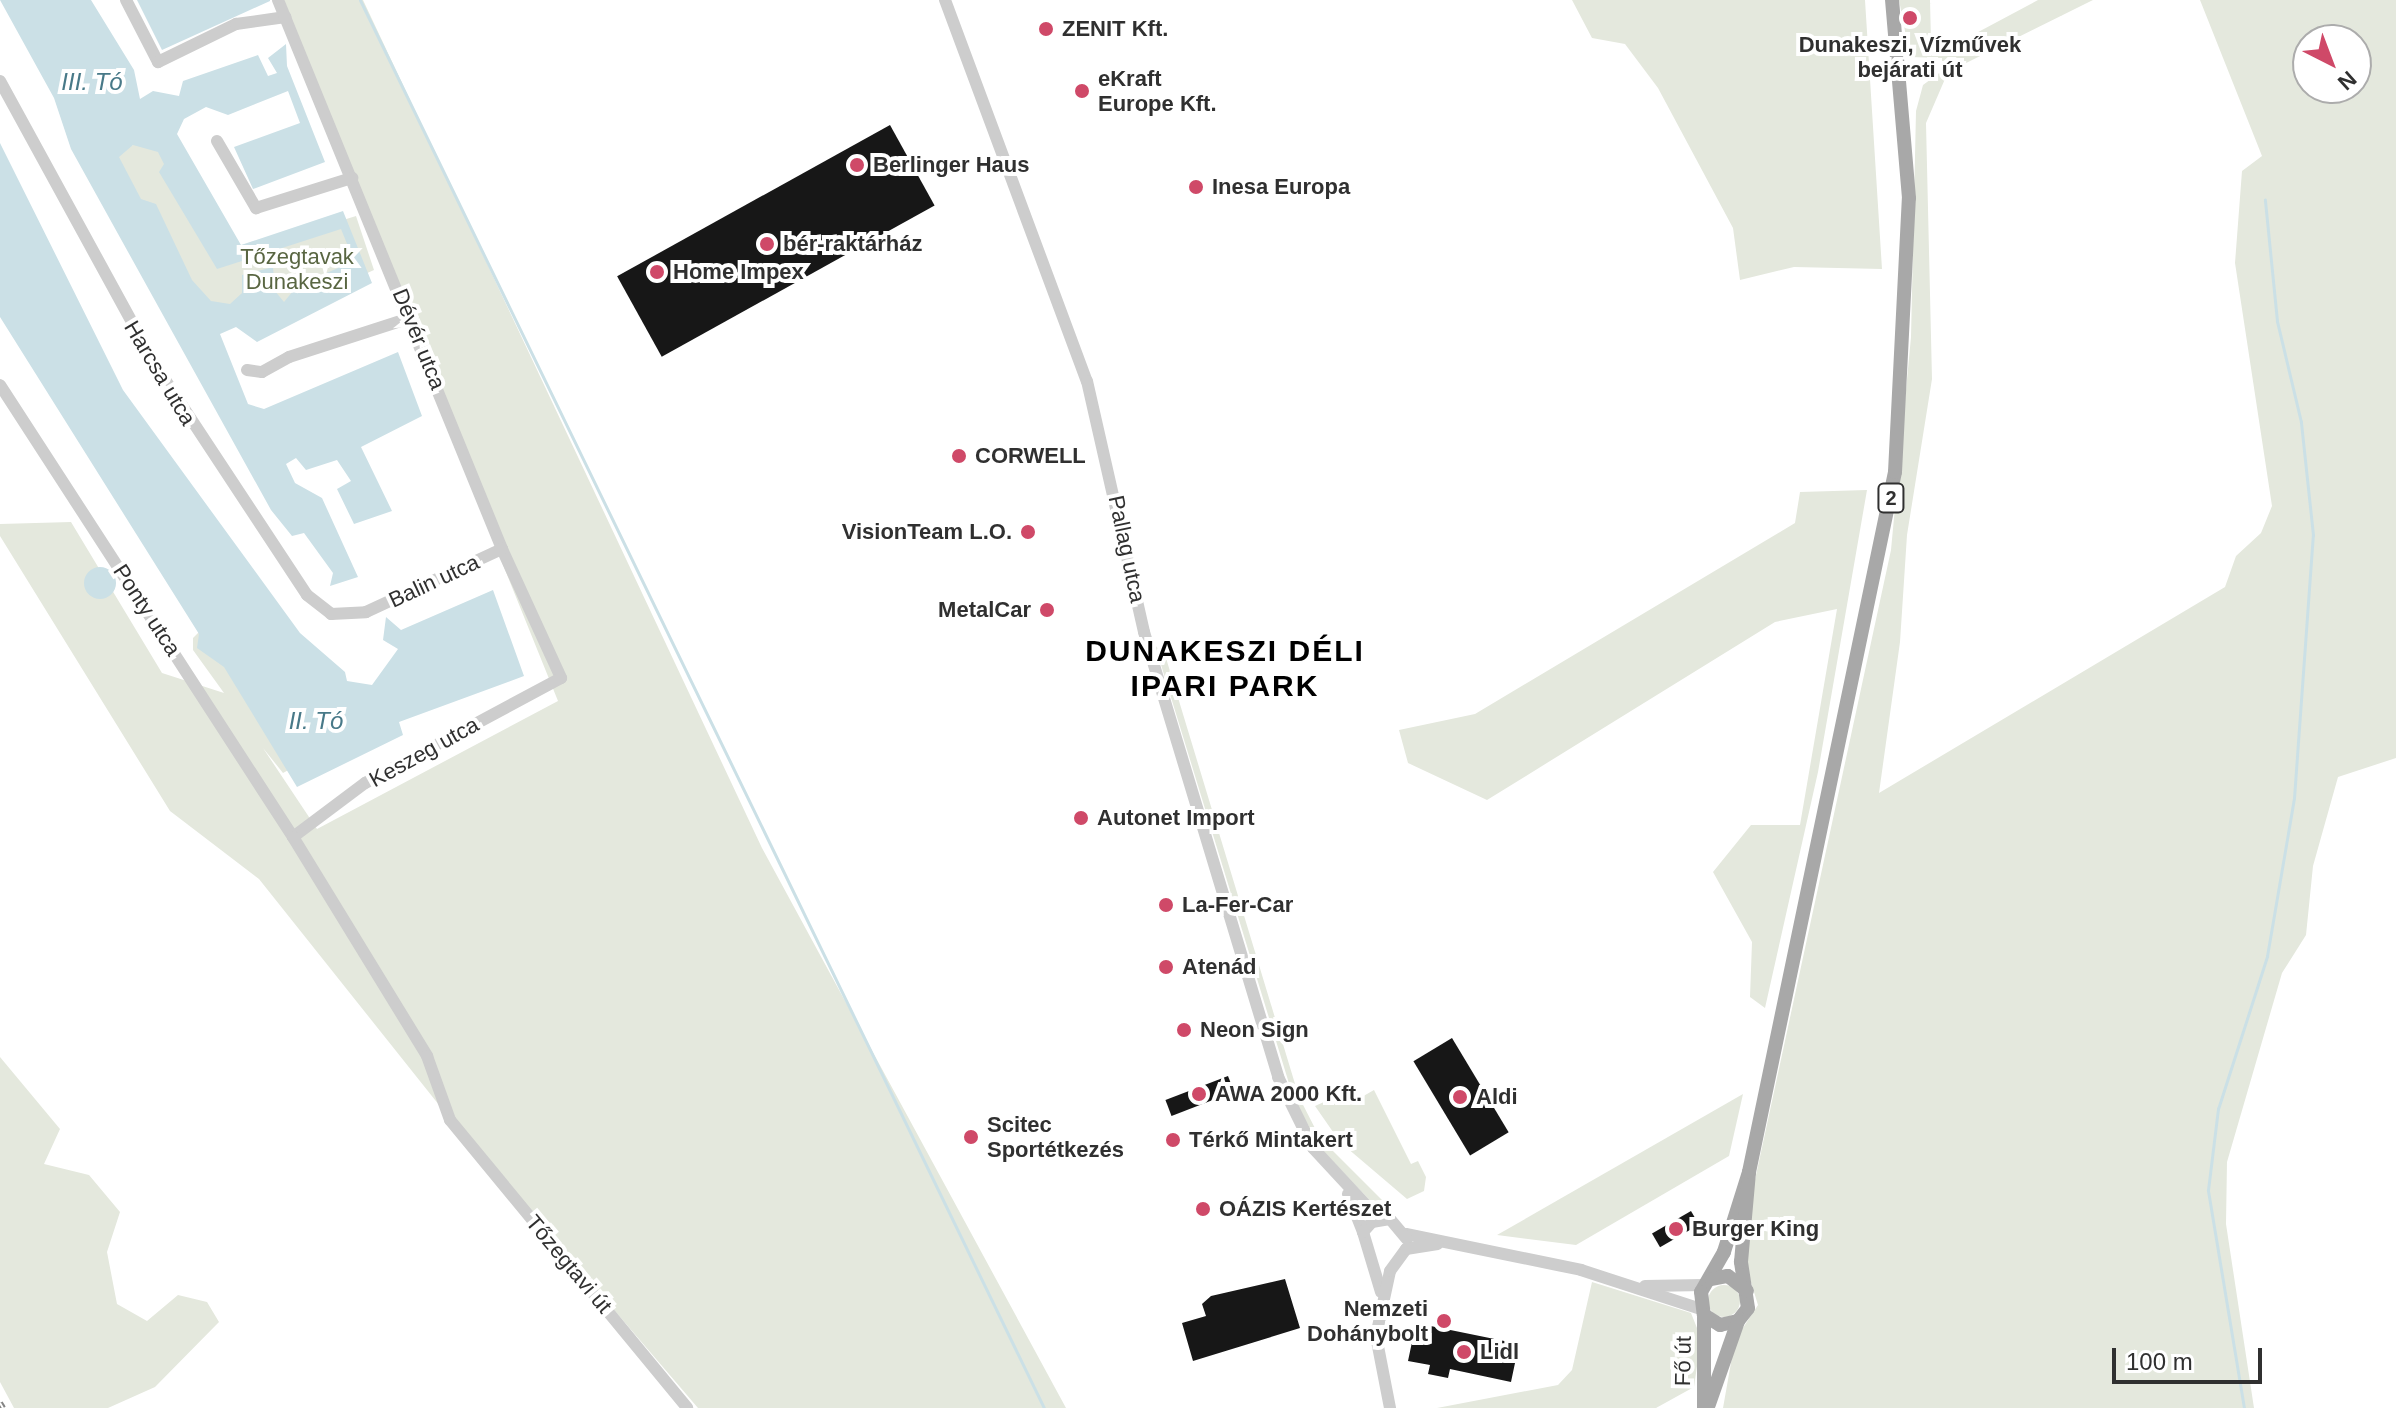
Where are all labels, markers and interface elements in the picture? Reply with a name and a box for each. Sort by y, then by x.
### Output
marker: Dunakeszi, Vízművek bejárati út [1901,9,1919,27]
place label: ZENIT Kft. [1062,16,1168,42]
marker: ZENIT Kft. [1037,20,1055,38]
north arrow [2292,24,2372,104]
place label: Dunakeszi, Vízművek bejárati út [1799,31,2021,82]
place label: eKraft Europe Kft. [1098,65,1217,116]
text: N [2333,66,2361,95]
water label: III. Tó [61,68,123,96]
marker: eKraft Europe Kft. [1073,82,1091,100]
place label: Berlinger Haus [873,152,1029,178]
marker: Berlinger Haus [848,156,866,174]
place label: Inesa Europa [1212,174,1350,200]
marker: Inesa Europa [1187,178,1205,196]
place label: bér-raktárház [783,231,922,257]
marker: bér-raktárház [758,235,776,253]
park label: Tőzegtavak Dunakeszi [240,243,354,294]
place label: Home Impex [673,259,804,285]
marker: Home Impex [648,263,666,281]
street label: Dévér utca [387,285,451,393]
street label: Harcsa utca [118,316,202,430]
place label: CORWELL [975,443,1086,469]
marker: CORWELL [950,447,968,465]
road number: 2 [1877,482,1905,514]
street label: Pallag utca [1103,493,1151,605]
place label: VisionTeam L.O. [842,519,1012,545]
marker: VisionTeam L.O. [1019,523,1037,541]
street label: Balin utca [385,549,483,613]
street label: Ponty utca [108,559,186,661]
place label: MetalCar [938,597,1031,623]
marker: MetalCar [1038,601,1056,619]
district label: DUNAKESZI DÉLI IPARI PARK [1085,633,1365,704]
water label: II. Tó [289,707,343,735]
street label: Keszeg utca [365,711,483,793]
place label: Autonet Import [1097,805,1255,831]
marker: Autonet Import [1072,809,1090,827]
place label: La-Fer-Car [1182,892,1293,918]
marker: La-Fer-Car [1157,896,1175,914]
place label: Atenád [1182,954,1257,980]
marker: Atenád [1157,958,1175,976]
place label: Neon Sign [1200,1017,1309,1043]
marker: Neon Sign [1175,1021,1193,1039]
place label: AWA 2000 Kft. [1215,1081,1363,1107]
place label: Aldi [1476,1084,1518,1110]
marker: AWA 2000 Kft. [1190,1085,1208,1103]
marker: Aldi [1451,1088,1469,1106]
place label: Scitec Sportétkezés [987,1111,1124,1162]
place label: Térkő Mintakert [1189,1127,1353,1153]
marker: Scitec Sportétkezés [962,1128,980,1146]
marker: Térkő Mintakert [1164,1131,1182,1149]
place label: OÁZIS Kertészet [1219,1196,1391,1222]
marker: OÁZIS Kertészet [1194,1200,1212,1218]
street label: Tőzegtavi út [520,1210,618,1318]
place label: Burger King [1692,1216,1819,1242]
marker: Burger King [1667,1220,1685,1238]
place label: Nemzeti Dohánybolt [1307,1295,1428,1346]
marker: Nemzeti Dohánybolt [1435,1312,1453,1330]
scale bar [2116,1332,2266,1382]
street label: Fő út [1669,1336,1697,1386]
place label: Lidl [1480,1339,1519,1365]
marker: Lidl [1455,1343,1473,1361]
text: 100 m [2126,1348,2193,1375]

